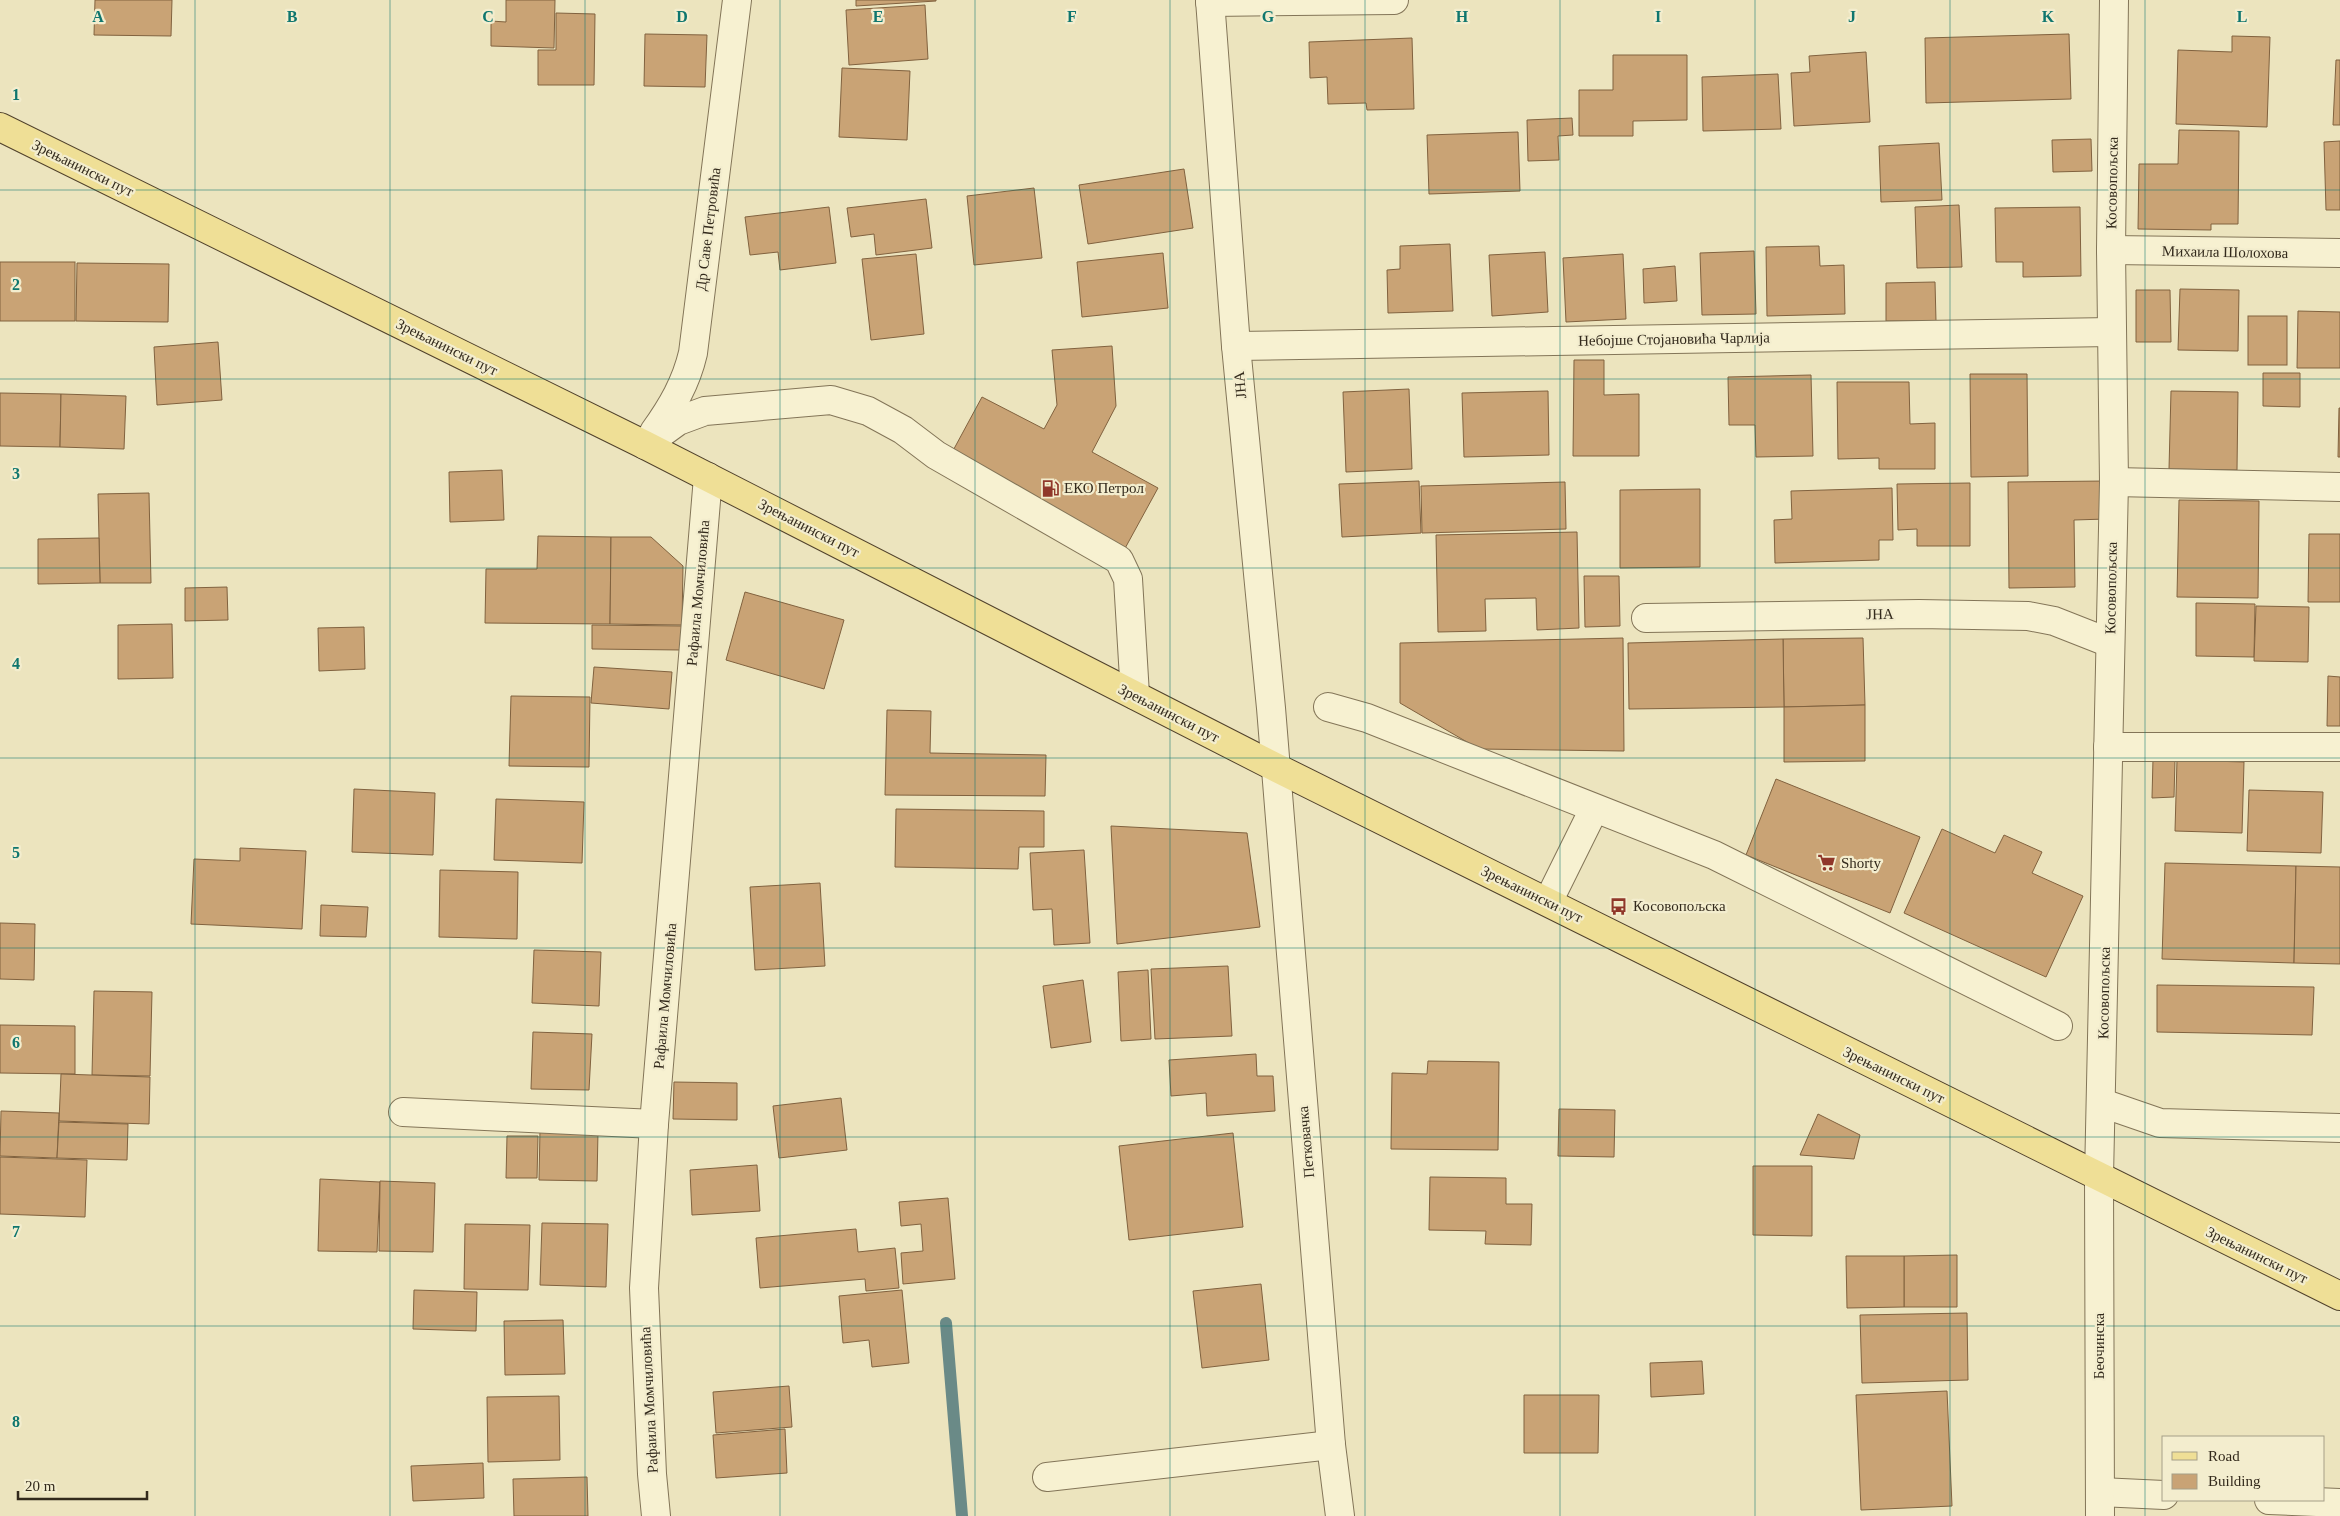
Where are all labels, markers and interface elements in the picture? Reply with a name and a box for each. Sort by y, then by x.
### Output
text: A [92,8,104,25]
text: B [287,8,298,25]
text: C [482,8,494,25]
text: D [676,8,688,25]
text: E [873,8,883,25]
text: F [1067,8,1077,25]
text: G [1262,8,1275,25]
text: H [1456,8,1469,25]
text: I [1655,8,1661,25]
text: J [1848,8,1856,25]
text: K [2042,8,2055,25]
text: L [2237,8,2247,25]
text: 1 [12,86,20,103]
street label: Зрењанински пут [30,136,137,200]
street label: Косовопољска [2103,136,2121,229]
street label: Др Саве Петровића [693,166,724,292]
street label: Михаила Шолохова [2162,243,2289,261]
text: 2 [12,276,20,293]
street label: Зрењанински пут [394,315,501,379]
street label: Небојше Стојановића Чарлија [1578,329,1770,349]
street label: ЈНА [1231,370,1249,399]
text: 3 [12,465,20,482]
fuel station icon: ЕКО Петрол [1040,478,1060,498]
place label: ЕКО Петрол [1064,480,1144,496]
street label: Зрењанински пут [756,496,863,561]
street label: Рафаила Момчиловића [684,519,712,667]
street label: Косовопољска [2102,541,2120,634]
street label: ЈНА [1866,606,1894,622]
text: 4 [12,655,20,672]
street label: Зрењанински пут [1116,681,1223,746]
text: 5 [12,844,20,861]
supermarket icon: Shorty [1817,853,1837,873]
place label: Shorty [1841,855,1882,871]
street label: Зрењанински пут [1479,862,1586,926]
bus stop icon: Косовопољска [1609,896,1629,916]
place label: Косовопољска [1633,898,1726,914]
street label: Рафаила Момчиловића [651,922,679,1070]
street label: Косовопољска [2095,946,2113,1039]
text: 6 [12,1034,20,1051]
street label: Зрењанински пут [1841,1043,1948,1107]
street label: Петковачка [1295,1105,1317,1179]
text: 7 [12,1223,20,1240]
street label: Зрењанински пут [2204,1223,2311,1287]
street label: Беочинска [2091,1312,2107,1379]
street label: Рафаила Момчиловића [637,1326,661,1474]
text: 8 [12,1413,20,1430]
legend [2162,1436,2325,1501]
text: Road [2208,1448,2240,1464]
scale bar [18,1468,146,1500]
text: Building [2208,1473,2261,1489]
text: 20 m [25,1478,56,1494]

